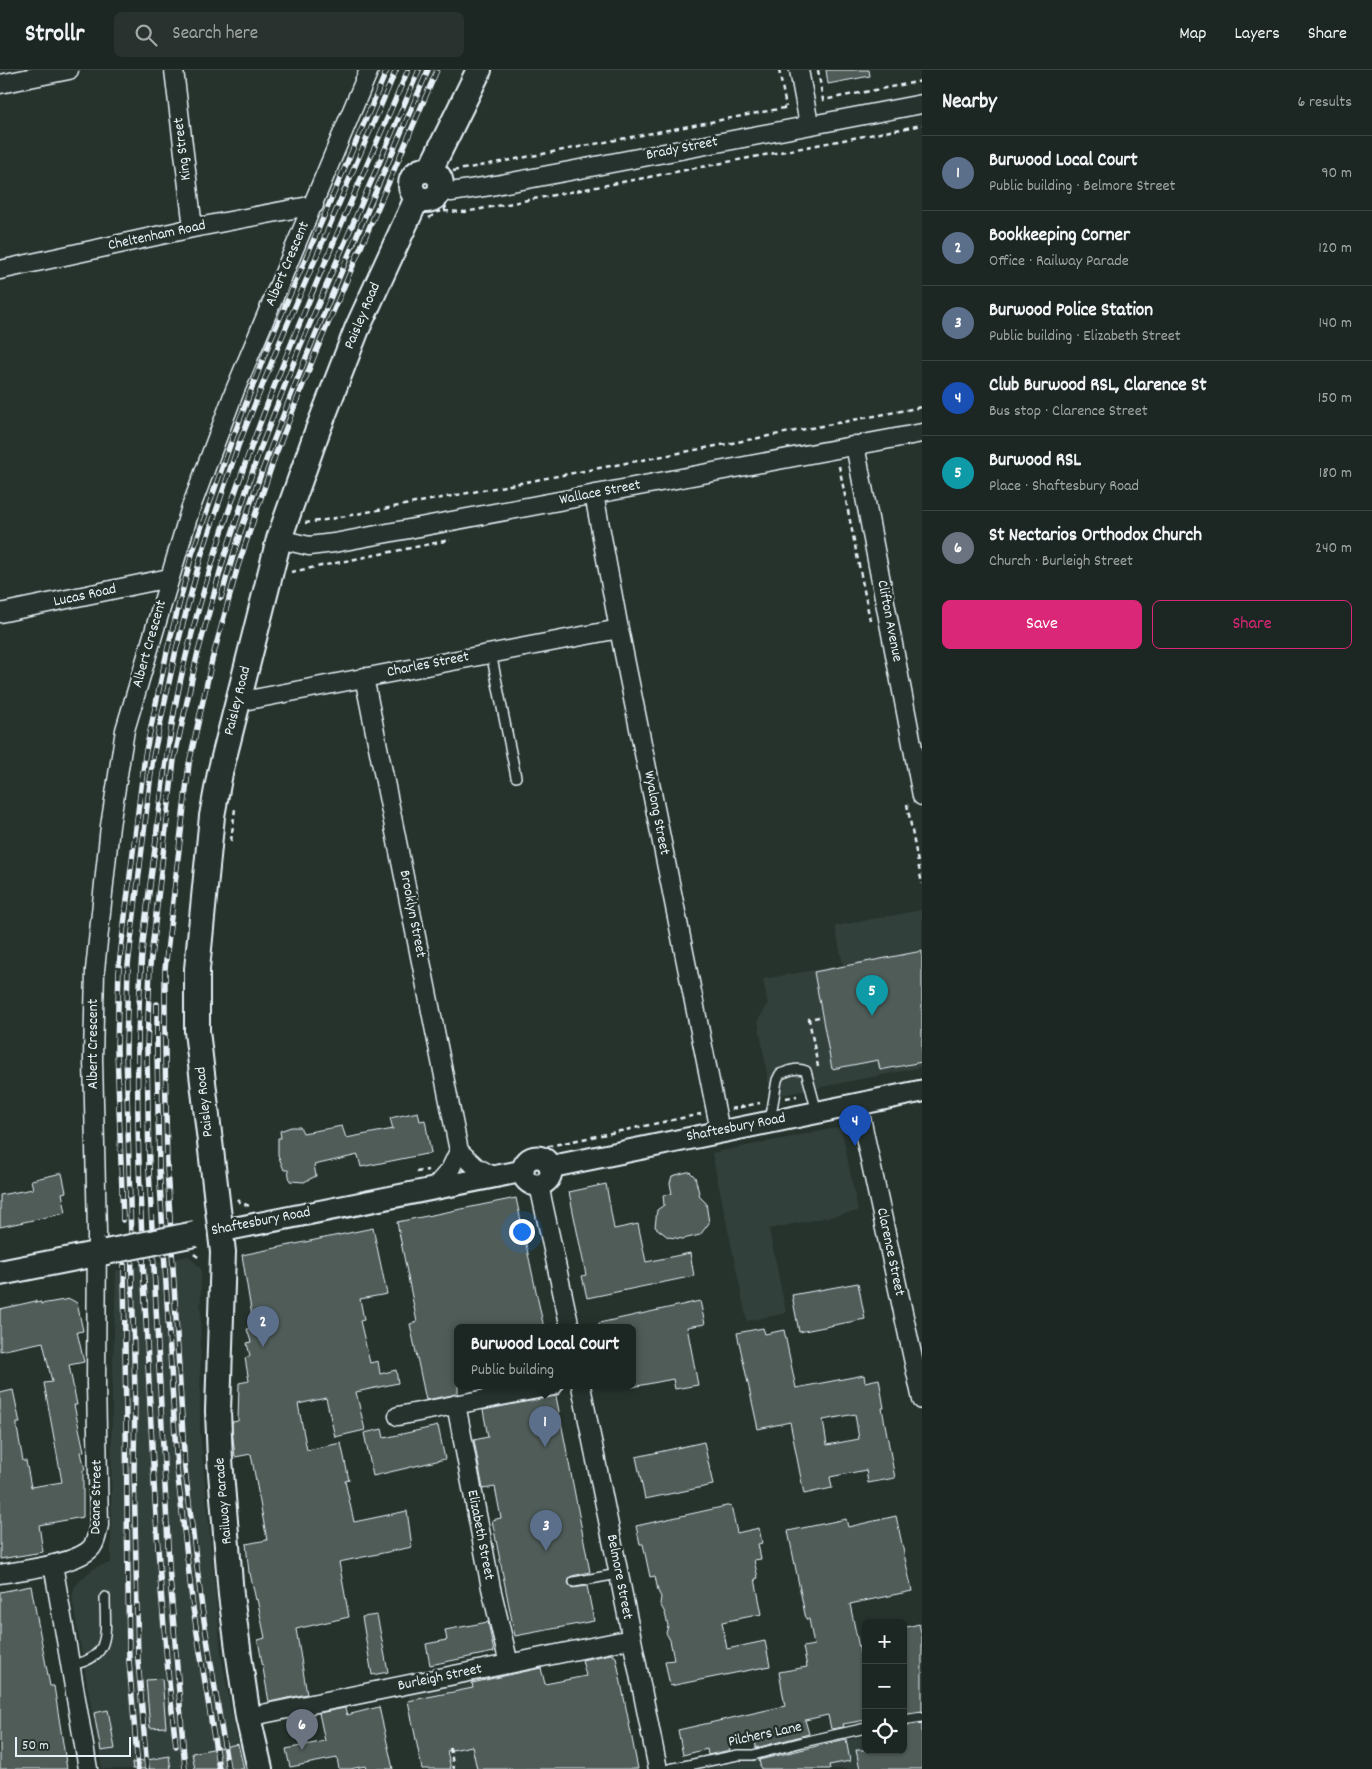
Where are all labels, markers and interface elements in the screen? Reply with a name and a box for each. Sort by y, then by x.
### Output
search box [114,12,464,57]
text: Strollr [25,18,84,52]
icon: search [132,21,160,49]
text: Search here [172,21,258,48]
text: Map [1179,22,1206,47]
text: Layers [1234,22,1280,47]
text: Share [1308,22,1347,47]
text: Nearby [942,88,997,118]
text: 6 results [1297,91,1352,114]
street label: King Street [168,116,198,182]
street label: Brady Street [644,131,720,167]
text: Burwood Local Court [989,148,1137,175]
text: 1 [956,162,960,185]
text: 90 m [1321,162,1352,185]
text: Public building · Belmore Street [989,175,1175,198]
street label: Cheltenham Road [106,215,208,257]
street label: Albert Crescent [260,218,316,310]
text: Bookkeeping Corner [989,223,1130,250]
text: 2 [955,237,962,260]
text: 120 m [1318,237,1352,260]
text: Office · Railway Parade [989,250,1129,273]
street label: Paisley Road [339,279,387,353]
text: Burwood Police Station [989,298,1153,325]
text: 3 [954,312,962,335]
text: 140 m [1318,312,1352,335]
text: Public building · Elizabeth Street [989,325,1181,348]
text: Club Burwood RSL, Clarence St [989,373,1206,400]
text: 4 [955,387,961,410]
text: 150 m [1318,387,1352,410]
text: Bus stop · Clarence Street [989,400,1148,423]
text: Burwood RSL [989,448,1081,475]
text: 5 [954,462,962,485]
text: 180 m [1319,462,1352,485]
street label: Wallace Street [557,474,643,512]
text: Place · Shaftesbury Road [989,475,1139,498]
text: St Nectarios Orthodox Church [989,523,1202,550]
text: 6 [954,537,962,560]
text: 240 m [1315,537,1352,560]
text: Church · Burleigh Street [989,550,1133,573]
street label: Clifton Avenue [870,578,908,664]
street label: Lucas Road [52,579,118,613]
street label: Albert Crescent [127,597,173,690]
button: Save [942,600,1142,649]
button: Share [1152,600,1352,649]
street label: Charles Street [385,646,471,684]
street label: Paisley Road [219,664,257,738]
street label: Wyalong Street [637,769,675,857]
street label: Brooklyn Street [393,868,431,960]
pin: 5 [856,975,888,1016]
street label: Albert Crescent [83,998,105,1089]
street label: Paisley Road [190,1066,220,1138]
pin: 4 [839,1105,871,1146]
street label: Shaftesbury Road [685,1108,787,1148]
street label: Shaftesbury Road [210,1202,312,1242]
street label: Clarence Street [870,1206,910,1299]
your location [509,1219,535,1245]
pin: 2 [247,1306,279,1347]
popup [454,1324,636,1389]
text: Burwood Local Court [471,1332,619,1359]
text: Public building [471,1359,554,1382]
pin: 1 [529,1406,561,1447]
street label: Railway Parade [209,1456,239,1545]
street label: Deane Street [85,1459,109,1535]
street label: Elizabeth Street [460,1488,500,1582]
pin: 3 [530,1510,562,1551]
street label: Belmore Street [600,1533,638,1622]
map controls [862,1619,907,1754]
button: + [862,1619,907,1664]
street label: Burleigh Street [396,1658,484,1698]
button: − [862,1664,907,1709]
pin: 6 [286,1709,318,1750]
button: locate [862,1709,907,1754]
street label: Pilchers Lane [726,1716,804,1754]
scale bar [15,1734,131,1757]
text: 50 m [22,1736,49,1756]

